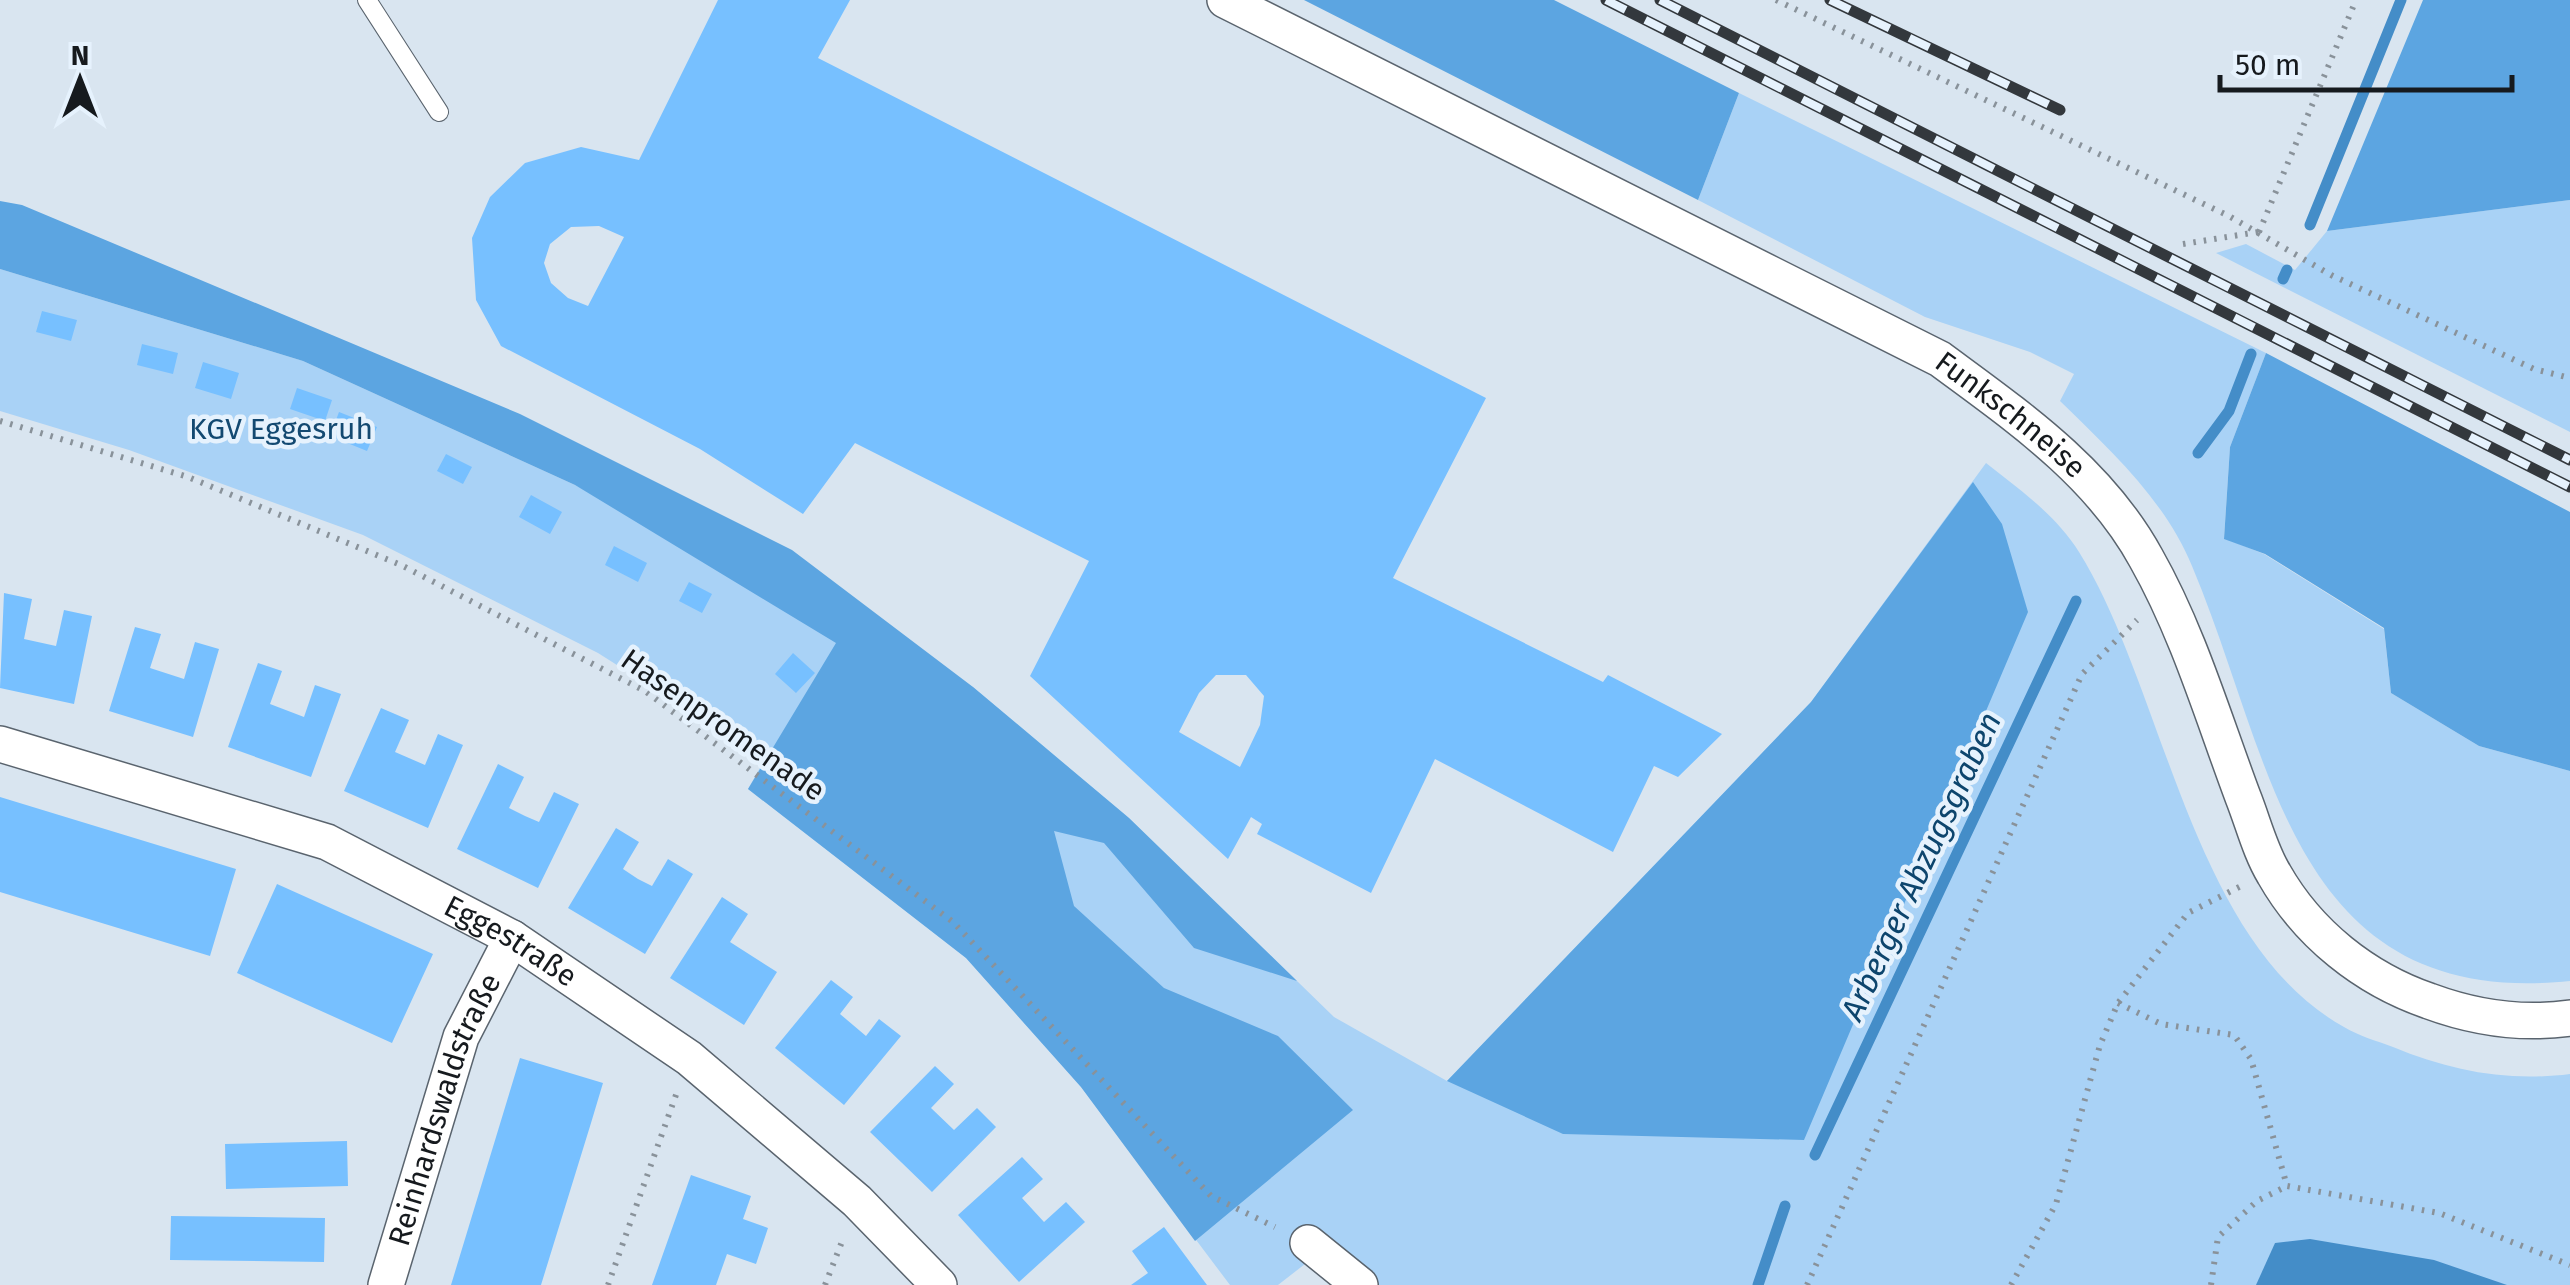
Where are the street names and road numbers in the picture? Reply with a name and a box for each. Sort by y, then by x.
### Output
street label: Funkschneise [1928,344,2094,486]
street label: Hasenpromenade [614,641,832,809]
street label: Eggestraße [438,888,584,995]
street label: Reinhardswaldstraße [381,967,509,1250]

